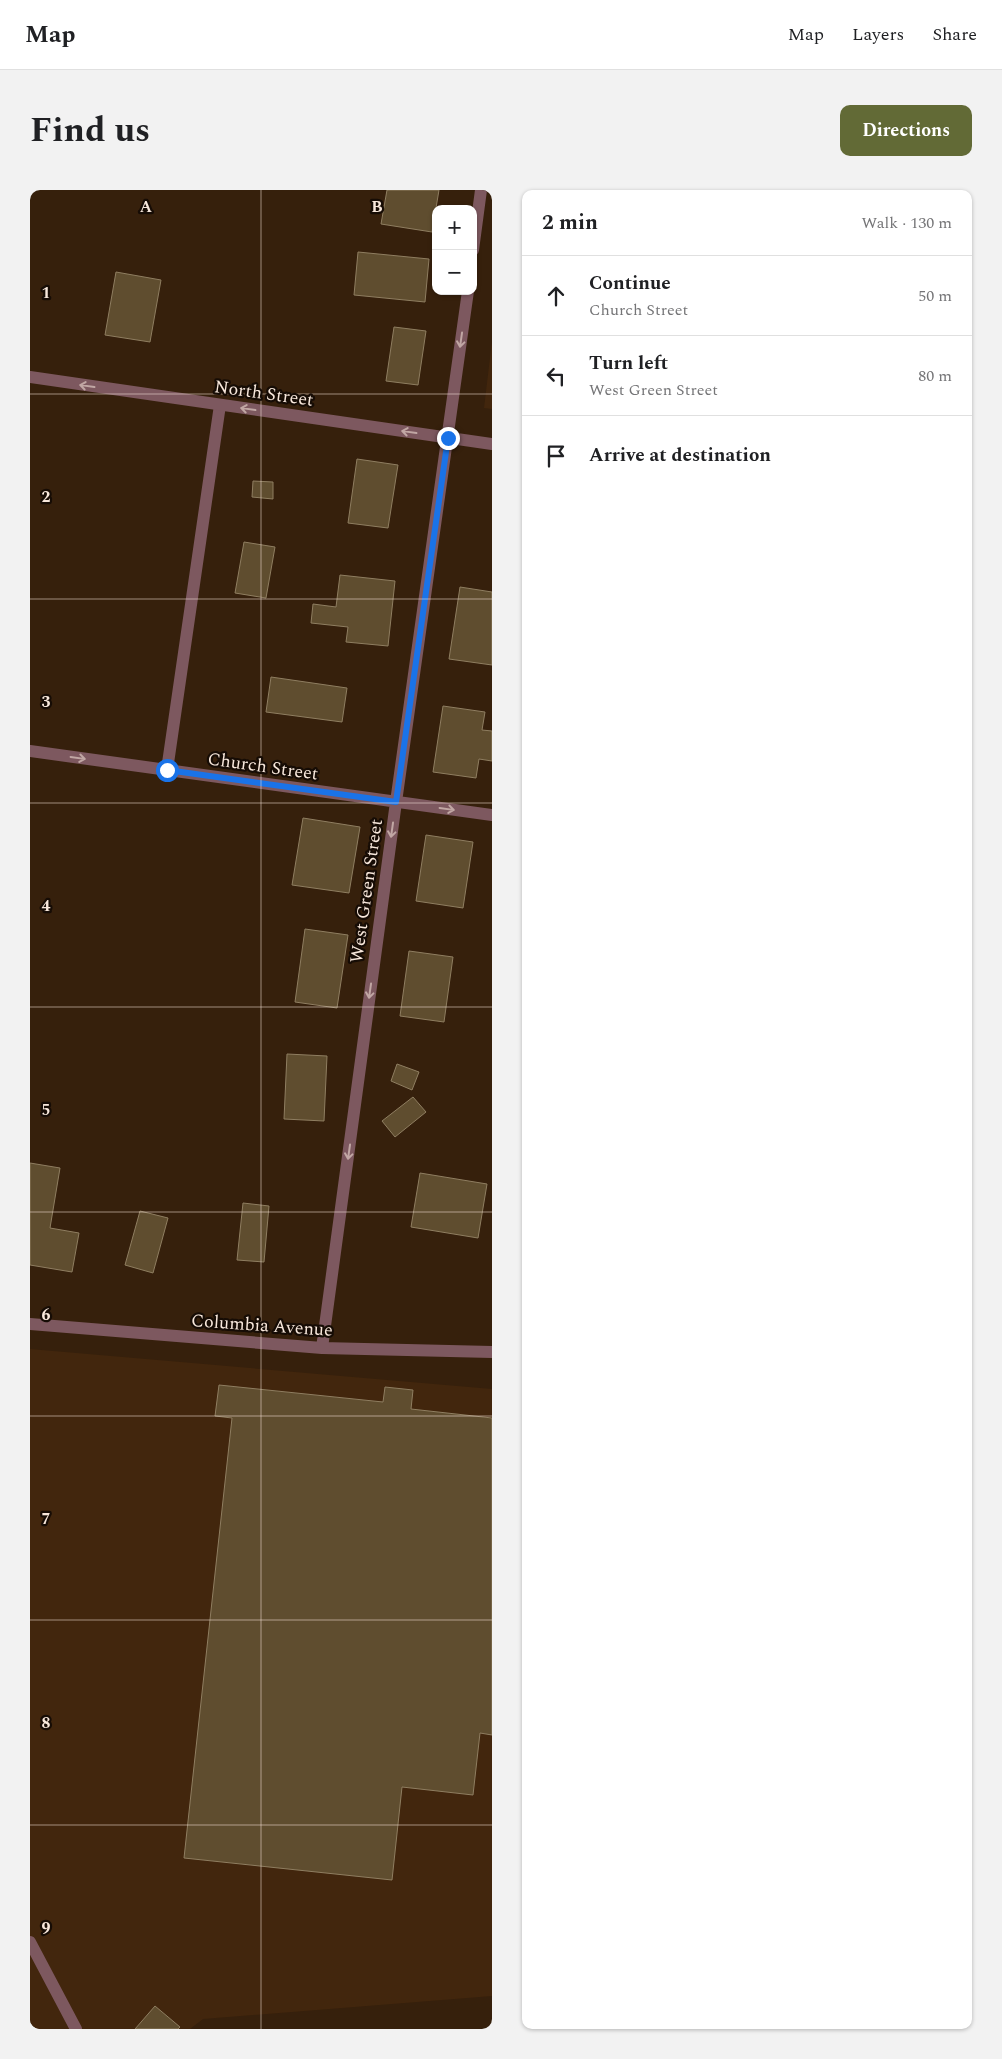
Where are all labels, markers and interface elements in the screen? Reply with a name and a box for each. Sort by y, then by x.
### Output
text: Map [25,17,75,53]
text: Map [788,21,824,48]
text: Layers [852,21,904,48]
text: Share [932,21,977,48]
text: Find us [30,104,150,157]
button: Directions [840,105,972,156]
text: A [140,195,153,219]
text: B [371,195,383,219]
map controls [432,205,477,295]
button: + [432,205,477,250]
text: 2 min [542,207,598,239]
text: Walk · 130 m [861,211,952,235]
button: − [432,250,477,295]
text: Continue [589,269,671,298]
text: 1 [42,281,50,305]
icon: ahead [542,282,570,310]
text: 50 m [918,284,952,308]
text: Church Street [589,298,688,322]
one-way arrow [456,331,466,347]
text: Turn left [589,349,668,378]
icon: left [542,362,570,390]
text: 80 m [918,364,952,388]
street label: North Street [213,373,315,414]
text: West Green Street [589,378,718,402]
one-way arrow [80,380,96,390]
one-way arrow [241,403,257,413]
one-way arrow [401,427,417,437]
route end [437,427,460,450]
text: Arrive at destination [589,441,771,470]
icon: arrive [542,442,570,470]
text: 2 [42,485,51,509]
text: 3 [42,690,51,714]
street label: Church Street [206,745,320,788]
one-way arrow [70,753,86,763]
route start [156,759,179,782]
one-way arrow [439,804,455,814]
street label: West Green Street [343,817,390,965]
one-way arrow [387,821,397,837]
text: 4 [42,894,51,918]
one-way arrow [365,982,375,998]
text: 5 [42,1098,50,1122]
one-way arrow [344,1143,354,1159]
text: 6 [42,1303,51,1327]
street label: Columbia Avenue [190,1307,334,1344]
text: 7 [42,1507,51,1531]
text: 8 [42,1711,51,1735]
text: 9 [42,1916,51,1940]

